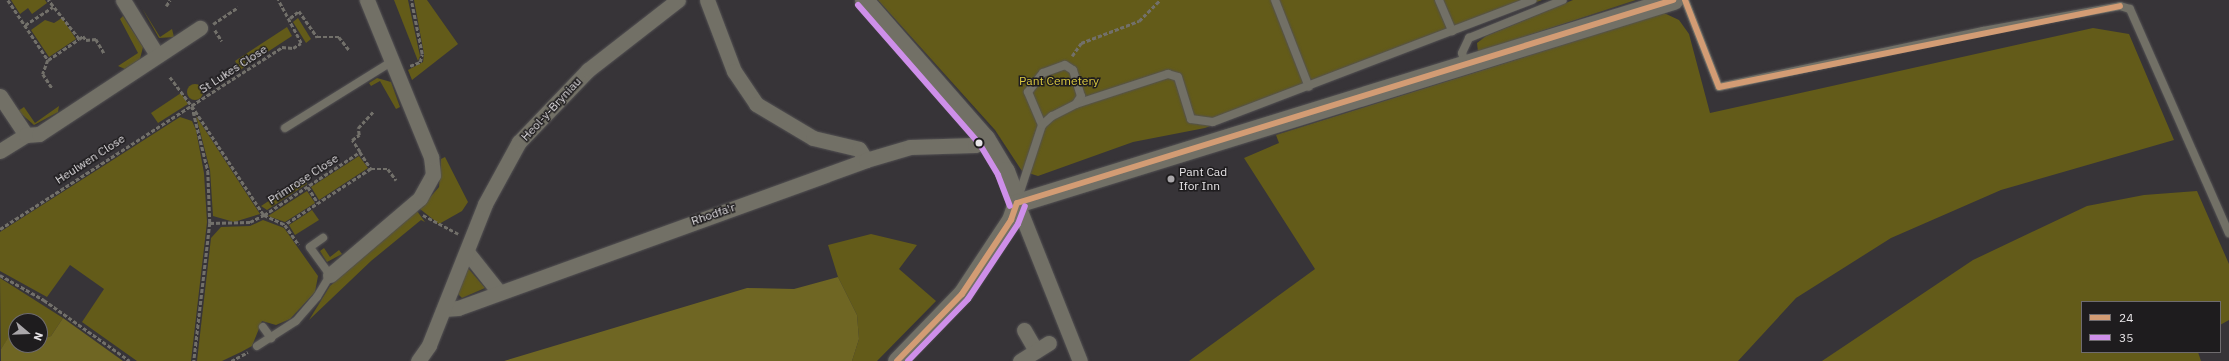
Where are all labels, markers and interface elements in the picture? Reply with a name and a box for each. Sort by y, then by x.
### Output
street label: St Lukes Close [196,42,270,96]
street label: Heol-y-Bryniau [518,74,584,144]
park label: Pant Cemetery [1019,74,1099,88]
street label: Heulwen Close [52,131,128,187]
unlabelled marker [974,138,984,148]
street label: Primrose Close [265,151,341,207]
place label: Pant Cad Ifor Inn [1179,165,1227,193]
marker: Pant Cad Ifor Inn [1166,174,1176,184]
street label: Rhodfa'r [689,200,737,228]
legend [2081,301,2221,353]
text: 24 [2119,310,2133,325]
north arrow [8,313,48,353]
text: 35 [2119,330,2133,345]
text: N [30,331,46,343]

